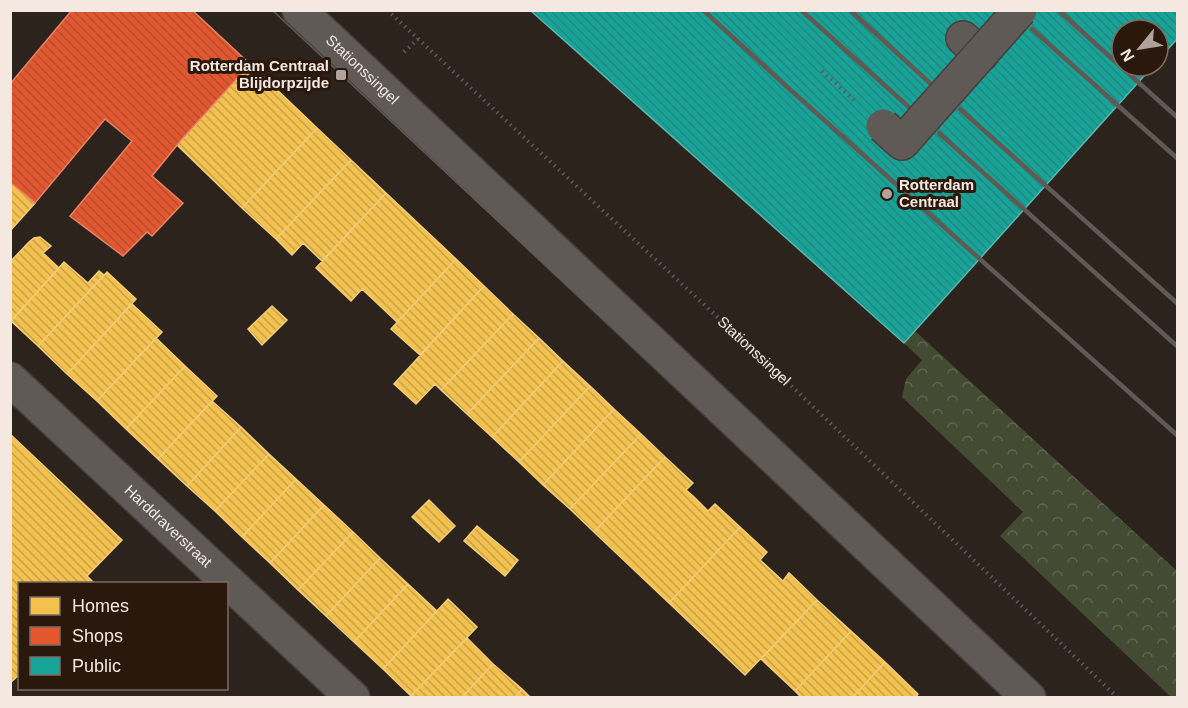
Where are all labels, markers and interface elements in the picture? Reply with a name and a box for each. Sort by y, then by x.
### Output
north arrow [1110,18,1170,78]
street label: Stationssingel [323,31,402,108]
text: N [1117,46,1138,65]
place label: Rotterdam Centraal Blijdorpzijde [190,57,329,91]
marker: Rotterdam Centraal Blijdorpzijde [334,68,348,82]
place label: Rotterdam Centraal [899,176,974,210]
marker: Rotterdam Centraal [880,187,894,201]
street label: Stationssingel [714,313,794,389]
street label: Harddraverstraat [121,481,216,571]
legend [18,582,228,690]
text: Homes [72,596,129,616]
text: Shops [72,626,123,646]
text: Public [72,656,121,676]

